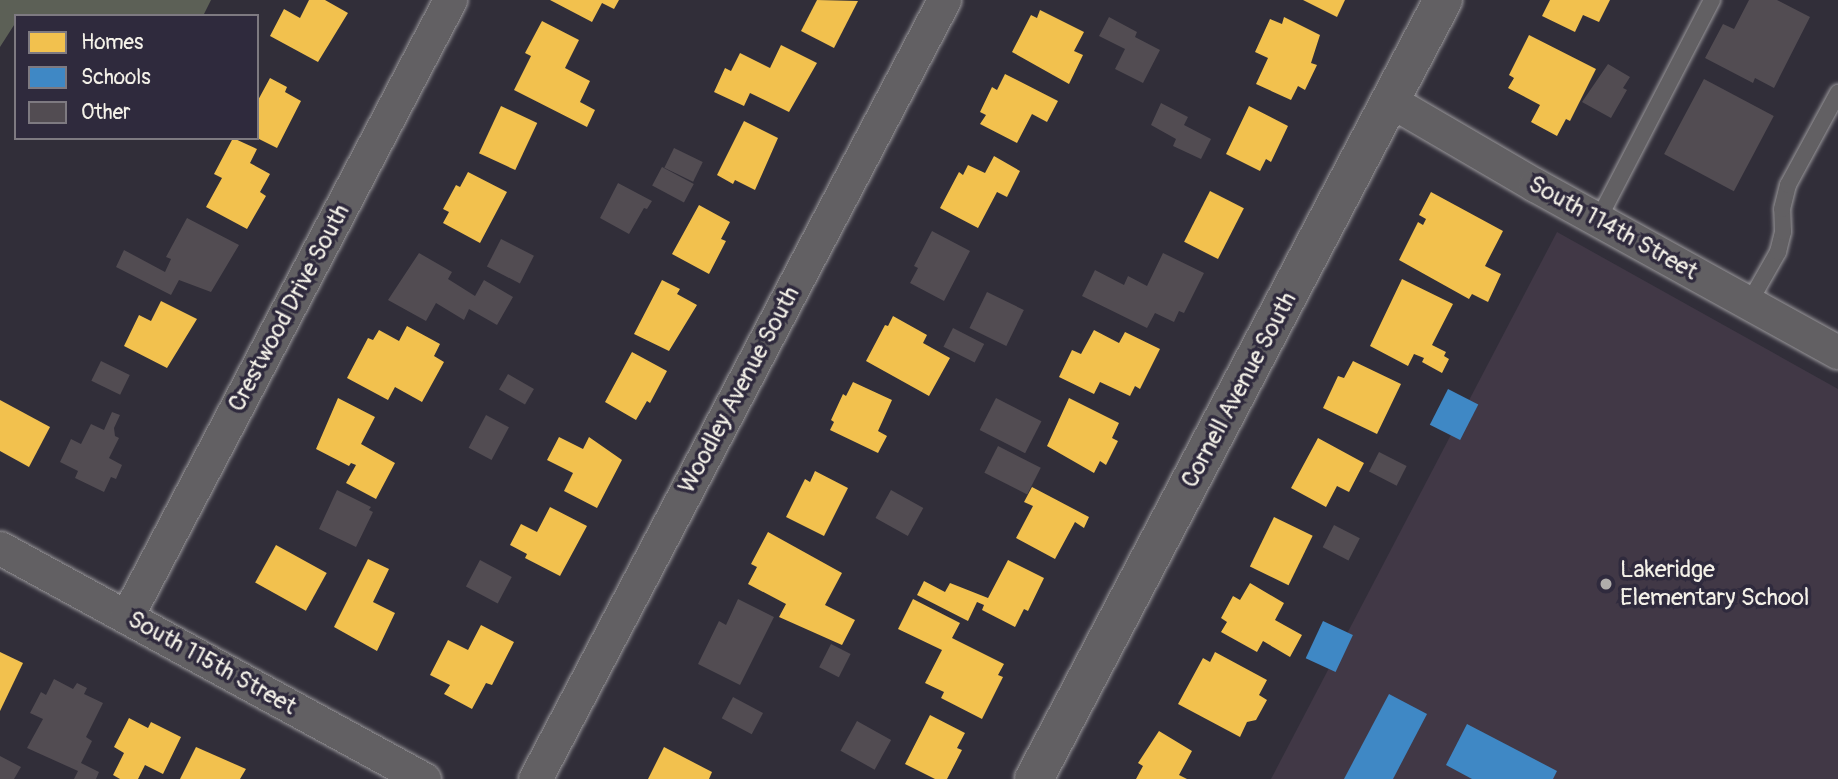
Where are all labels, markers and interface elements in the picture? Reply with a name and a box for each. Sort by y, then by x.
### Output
legend [14,14,259,140]
text: Homes [81,29,143,56]
text: Schools [81,64,151,91]
text: Other [81,99,131,126]
street label: South 114th Street [1523,170,1703,286]
street label: Crestwood Drive South [222,200,356,416]
street label: Woodley Avenue South [672,282,806,498]
street label: Cornell Avenue South [1175,287,1303,493]
place label: Lakeridge Elementary School [1620,556,1810,612]
marker: Lakeridge Elementary School [1598,576,1614,592]
street label: South 115th Street [123,605,301,721]

